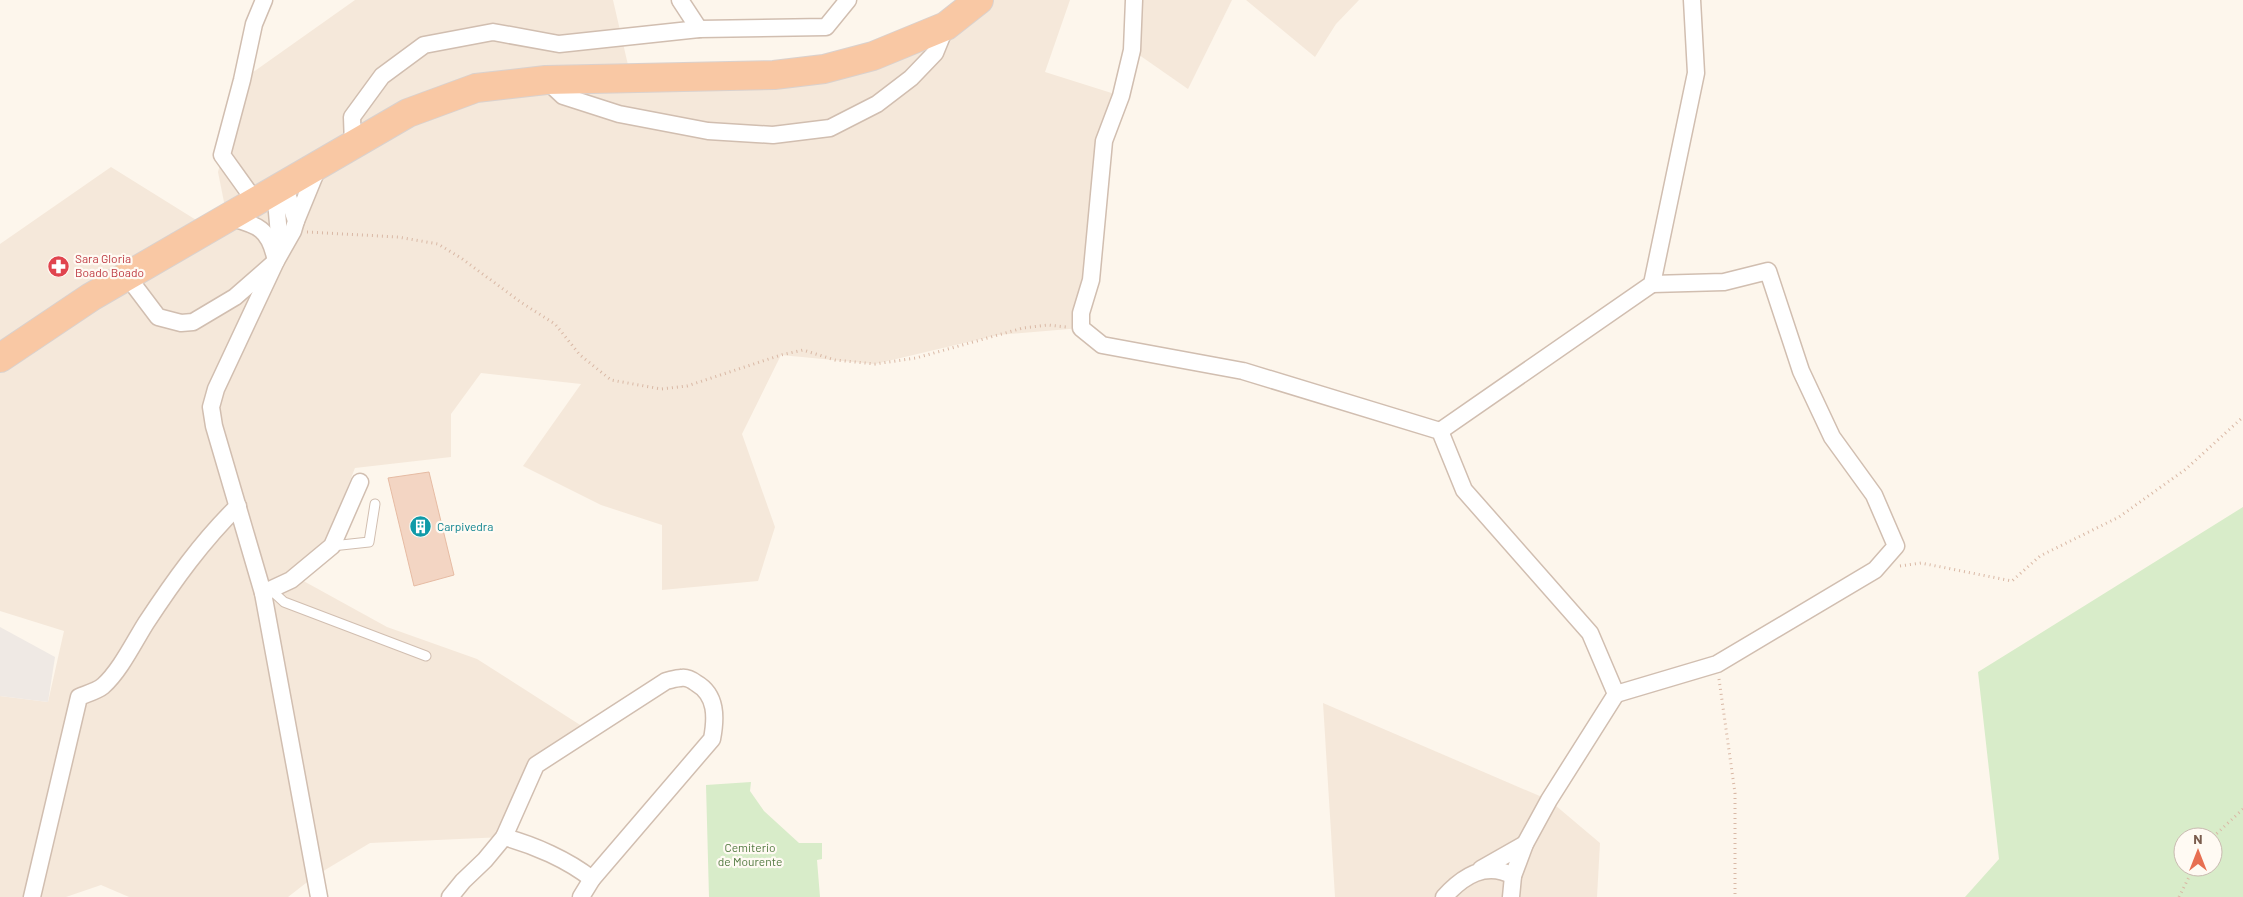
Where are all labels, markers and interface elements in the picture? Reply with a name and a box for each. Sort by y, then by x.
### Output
place label: Sara Gloria Boado Boado [75,251,144,279]
pharmacy icon: Sara Gloria Boado Boado [47,254,71,278]
building icon: Carpivedra [409,515,433,539]
place label: Carpivedra [437,519,493,533]
north arrow [2173,827,2223,877]
text: N [2193,830,2203,847]
park label: Cemiterio de Mourente [718,840,782,868]

